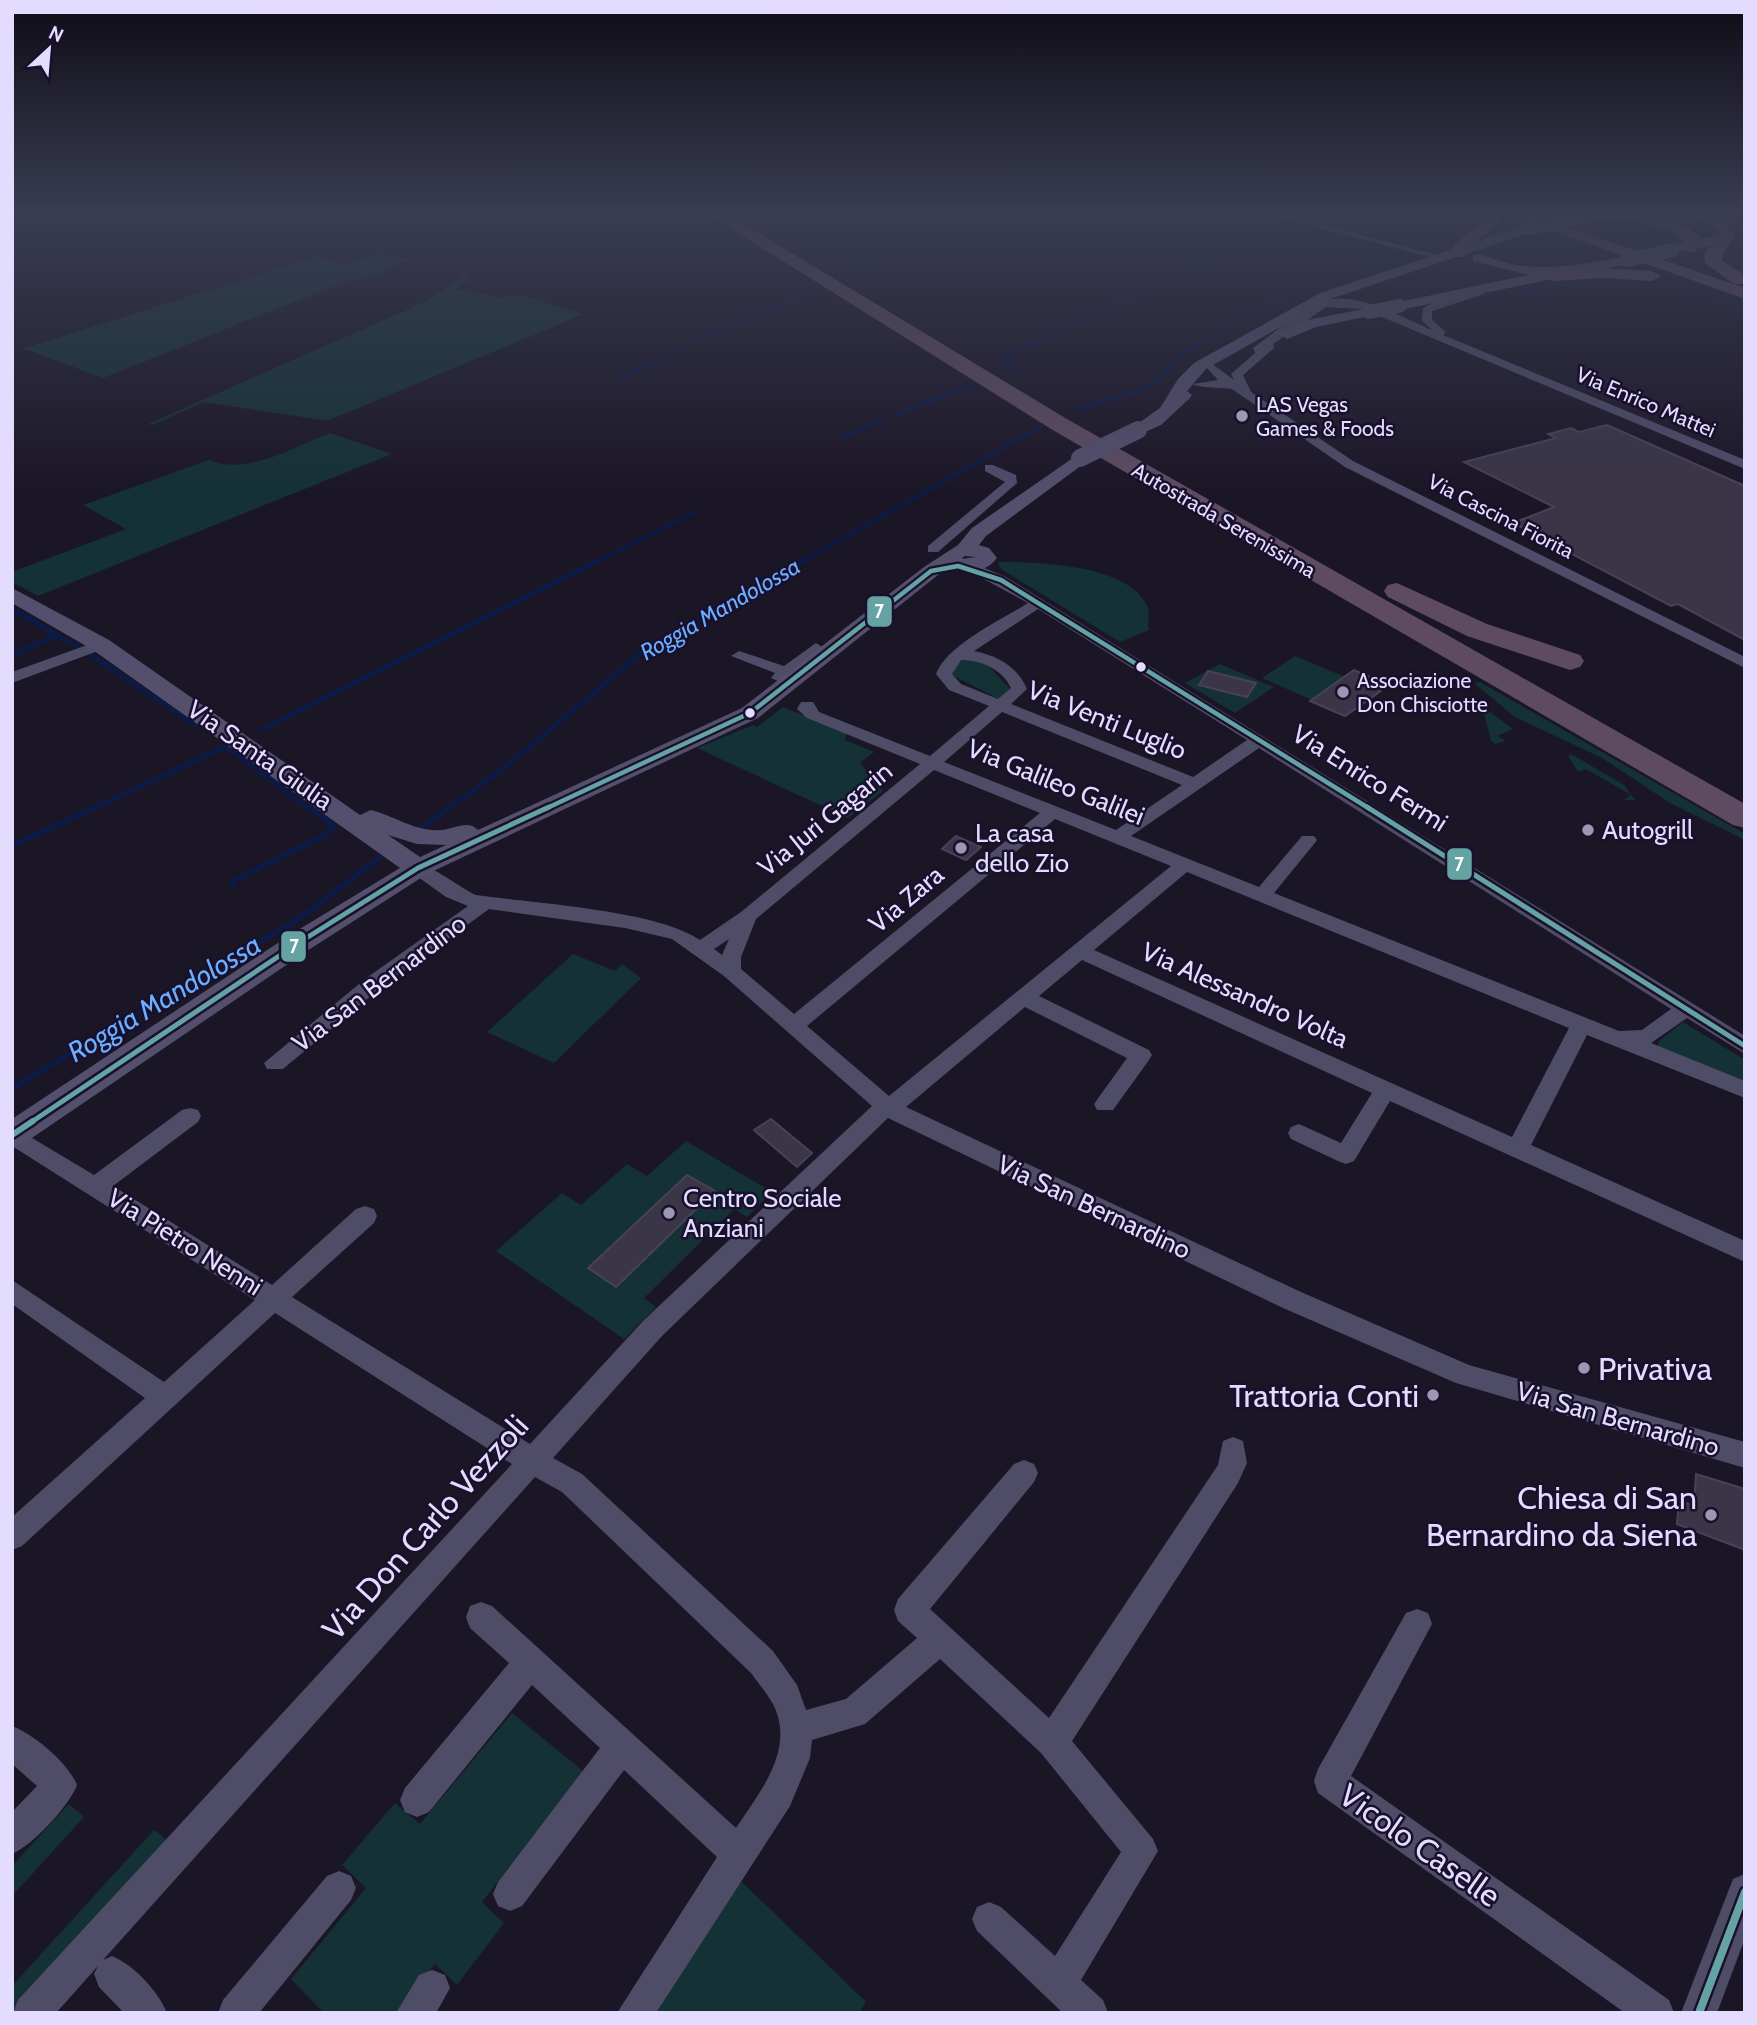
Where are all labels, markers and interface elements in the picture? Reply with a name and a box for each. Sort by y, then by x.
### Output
north arrow [14,14,84,84]
text: N [45,21,67,47]
street label: Via Enrico Mattei [1573,361,1719,443]
place label: LAS Vegas Games & Foods [1256,392,1394,441]
marker: LAS Vegas Games & Foods [1234,408,1250,424]
street label: Autostrada Serenissima [1128,457,1320,583]
street label: Via Cascina Fiorita [1424,468,1578,564]
water label: Roggia Mandolossa [635,552,805,666]
line badge: 7 [866,595,893,628]
text: 7 [874,600,884,623]
unlabelled marker [1134,660,1148,674]
place label: Associazione Don Chisciotte [1357,668,1488,717]
street label: Via Venti Luglio [1023,674,1191,766]
marker: Associazione Don Chisciotte [1335,684,1351,700]
street label: Via Santa Giulia [181,693,339,817]
unlabelled marker [743,706,757,720]
street label: Via Enrico Fermi [1286,717,1454,839]
street label: Via Galileo Galilei [963,732,1149,832]
street label: Via Juri Gagarin [751,755,899,883]
place label: Autogrill [1602,814,1693,846]
place label: La casa dello Zio [975,817,1069,879]
marker: Autogrill [1580,822,1596,838]
marker: La casa dello Zio [953,840,969,856]
line badge: 7 [1446,847,1473,881]
text: 7 [1454,853,1464,876]
street label: Via Zara [862,858,950,939]
street label: Via San Bernardino [286,907,472,1059]
water label: Roggia Mandolossa [61,927,267,1069]
line badge: 7 [280,930,307,963]
text: 7 [289,935,299,958]
street label: Via Alessandro Volta [1137,935,1354,1055]
street label: Via San Bernardino [992,1148,1196,1266]
street label: Via Pietro Nenni [101,1182,269,1302]
place label: Centro Sociale Anziani [683,1182,842,1244]
marker: Centro Sociale Anziani [661,1205,677,1221]
place label: Privativa [1598,1349,1713,1388]
marker: Privativa [1576,1360,1592,1376]
street label: Via San Bernardino [1513,1375,1723,1463]
place label: Trattoria Conti [1229,1376,1419,1415]
marker: Trattoria Conti [1425,1387,1441,1403]
street label: Via Don Carlo Vezzoli [314,1407,536,1647]
place label: Chiesa di San Bernardino da Siena [1426,1478,1698,1554]
marker: Chiesa di San Bernardino da Siena [1703,1507,1719,1523]
street label: Vicolo Caselle [1332,1775,1508,1915]

